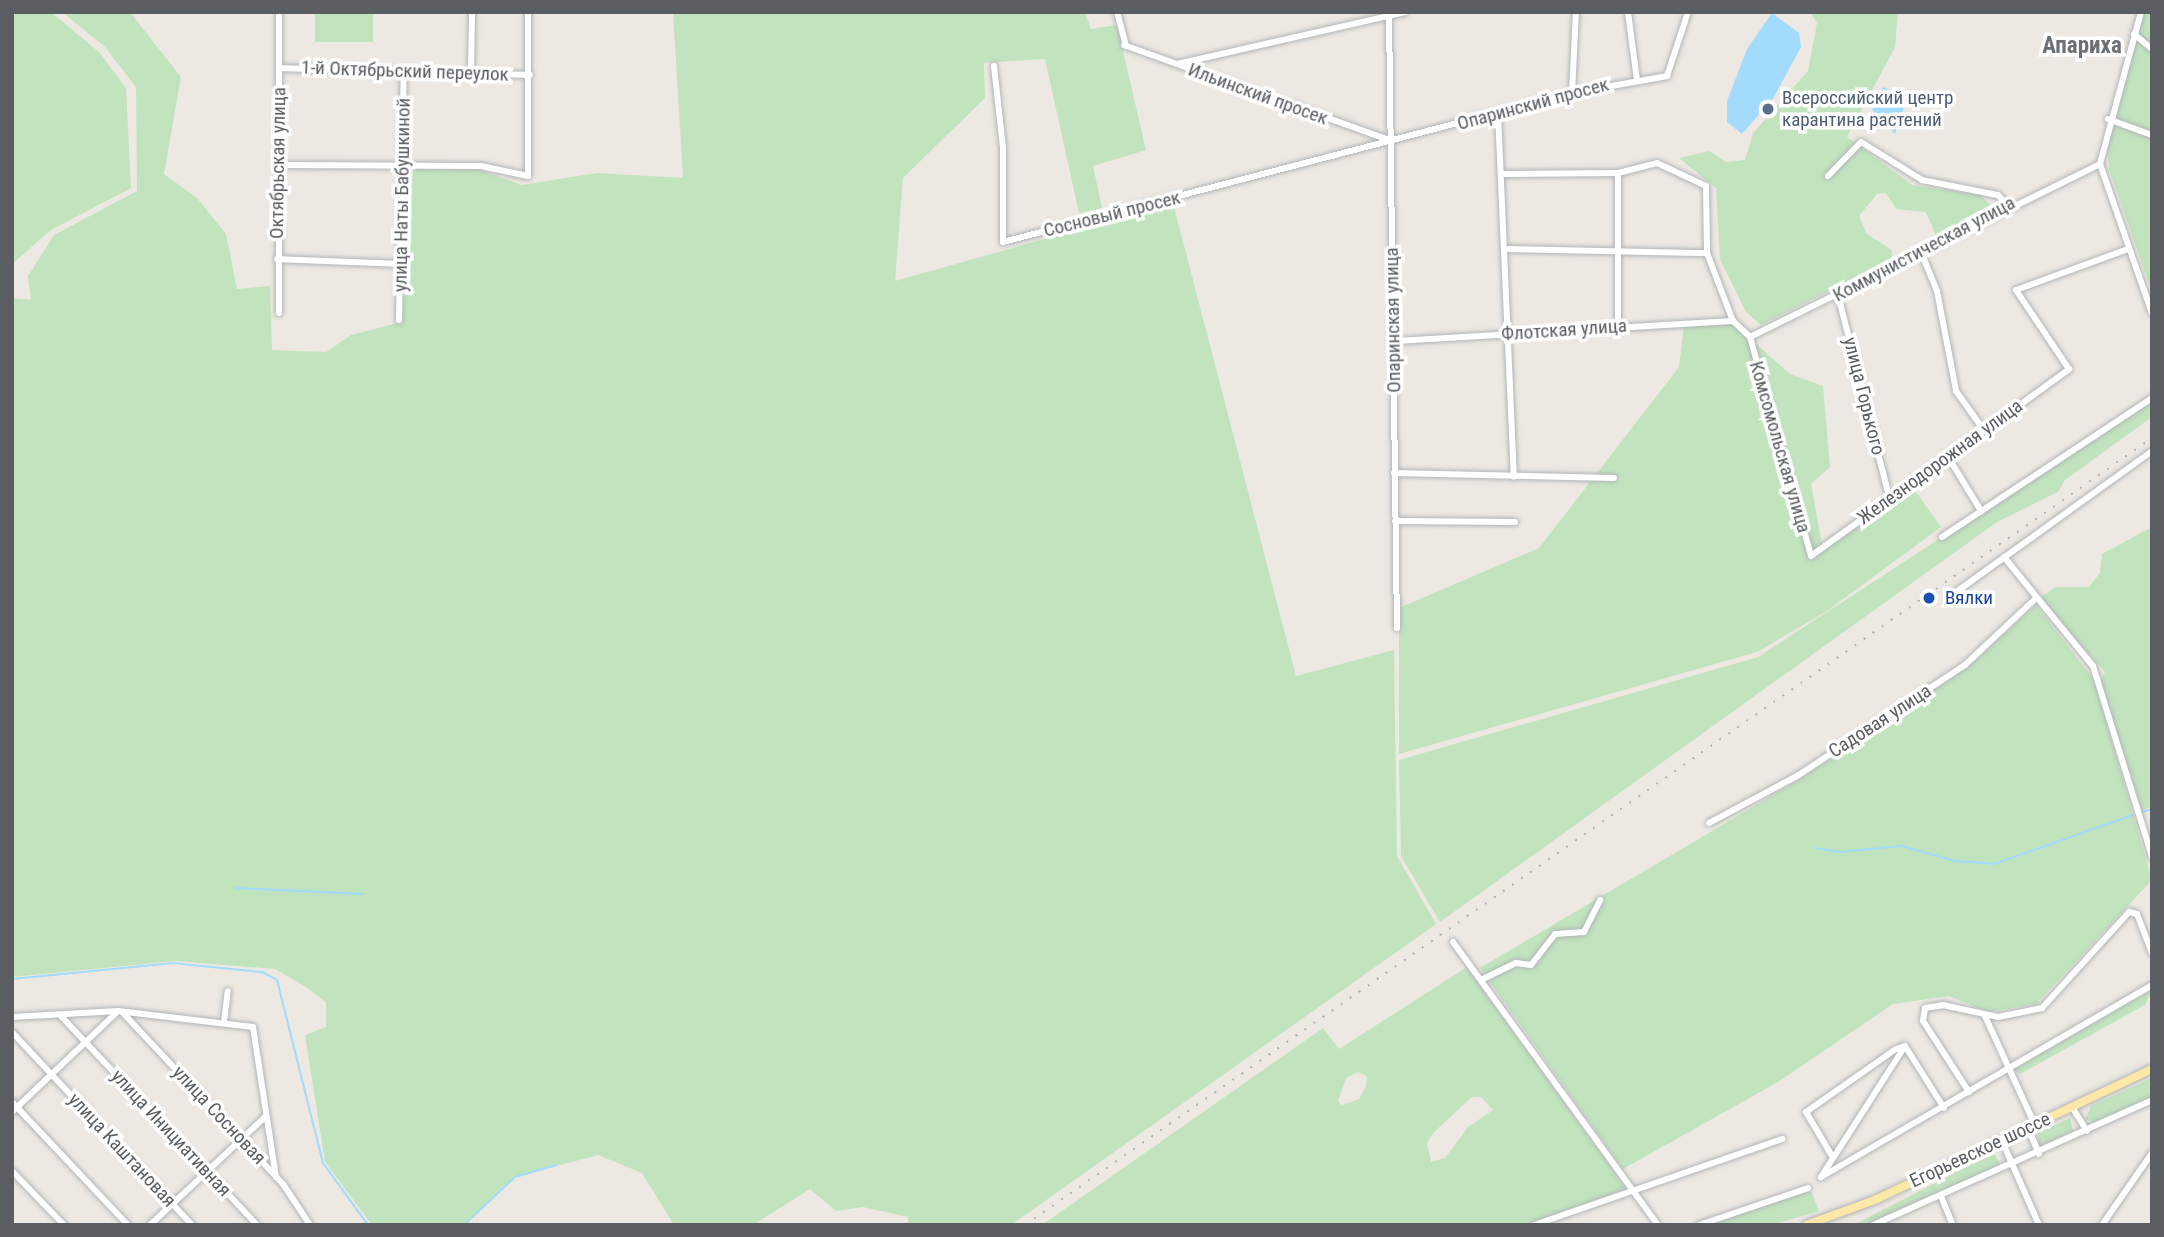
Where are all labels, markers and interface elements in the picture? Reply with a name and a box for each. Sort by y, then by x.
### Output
district label: Апариха [2042,32,2122,60]
street label: 1-й Октябрьский переулок [301,56,509,86]
street label: Ильинский просек [1185,58,1331,130]
street label: Опаринский просек [1455,73,1611,135]
street label: Октябрьская улица [265,87,291,239]
place label: Всероссийский центр карантина растений [1782,87,1953,131]
street label: улица Наты Бабушкиной [389,98,415,292]
marker: Всероссийский центр карантина растений [1760,101,1776,117]
street label: Сосновый просек [1041,186,1183,242]
street label: Коммунистическая улица [1829,191,2019,307]
street label: Опаринская улица [1380,247,1406,393]
street label: Флотская улица [1500,314,1628,346]
street label: улица Горького [1838,335,1890,457]
street label: Комсомольская улица [1745,359,1815,535]
street label: Железнодорожная улица [1853,394,2027,530]
place label: Вялки [1945,587,1993,609]
marker: Вялки [1919,588,1939,608]
street label: Садовая улица [1824,679,1936,763]
street label: улица Сосновая [168,1061,270,1169]
street label: улица Инициативная [106,1065,236,1201]
street label: улица Каштановая [63,1088,181,1212]
street label: Егорьевское шоссе [1906,1107,2054,1193]

